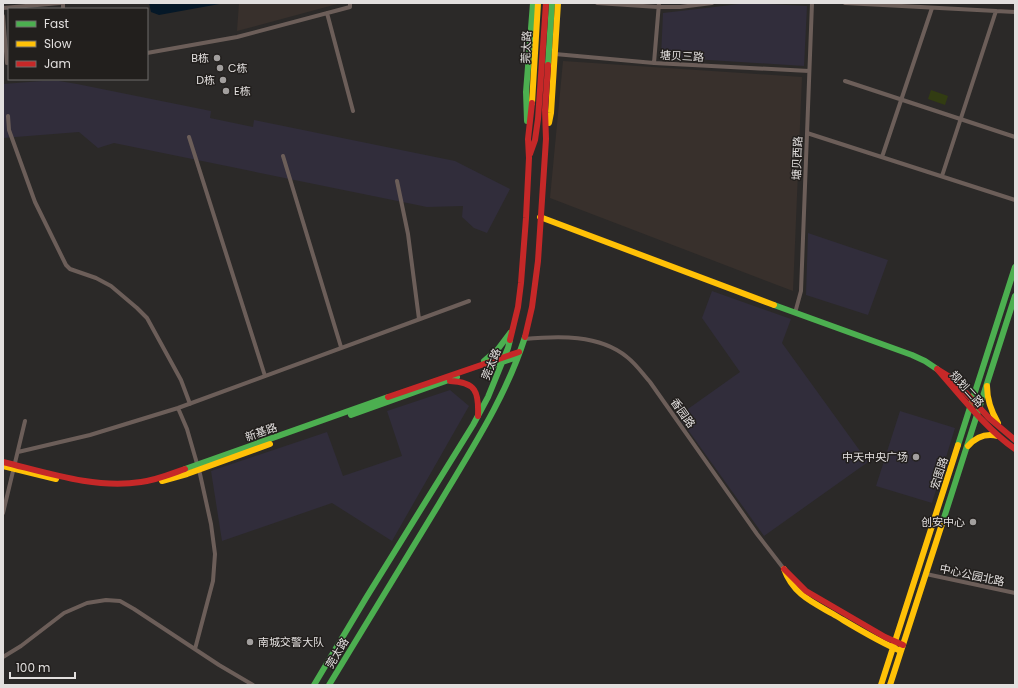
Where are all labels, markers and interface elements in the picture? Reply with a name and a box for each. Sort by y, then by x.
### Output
legend [8,8,148,80]
text: Fast [44,15,69,32]
street label: 莞太路 [517,30,535,64]
text: Slow [44,35,72,52]
street label: 塘贝三路 [660,47,704,65]
place label: B栋 [191,50,209,66]
marker: B栋 [212,53,222,63]
text: Jam [44,55,71,72]
place label: C栋 [228,60,248,76]
marker: C栋 [215,63,225,73]
place label: D栋 [196,72,215,88]
marker: D栋 [218,75,228,85]
place label: E栋 [234,83,251,99]
marker: E栋 [221,86,231,96]
street label: 塘贝西路 [788,136,806,180]
street label: 莞太路 [477,346,505,382]
street label: 规划二路 [946,367,988,411]
street label: 香园路 [667,395,699,431]
street label: 新基路 [243,419,279,445]
place label: 中天中央广场 [842,449,908,465]
marker: 中天中央广场 [911,452,921,462]
street label: 宏图路 [926,455,952,491]
place label: 创安中心 [921,514,965,530]
marker: 创安中心 [968,517,978,527]
street label: 中心公园北路 [938,560,1006,590]
place label: 南城交警大队 [258,634,324,650]
street label: 莞太路 [322,635,352,671]
marker: 南城交警大队 [245,637,255,647]
scale bar [10,654,75,680]
text: 100 m [16,659,50,676]

